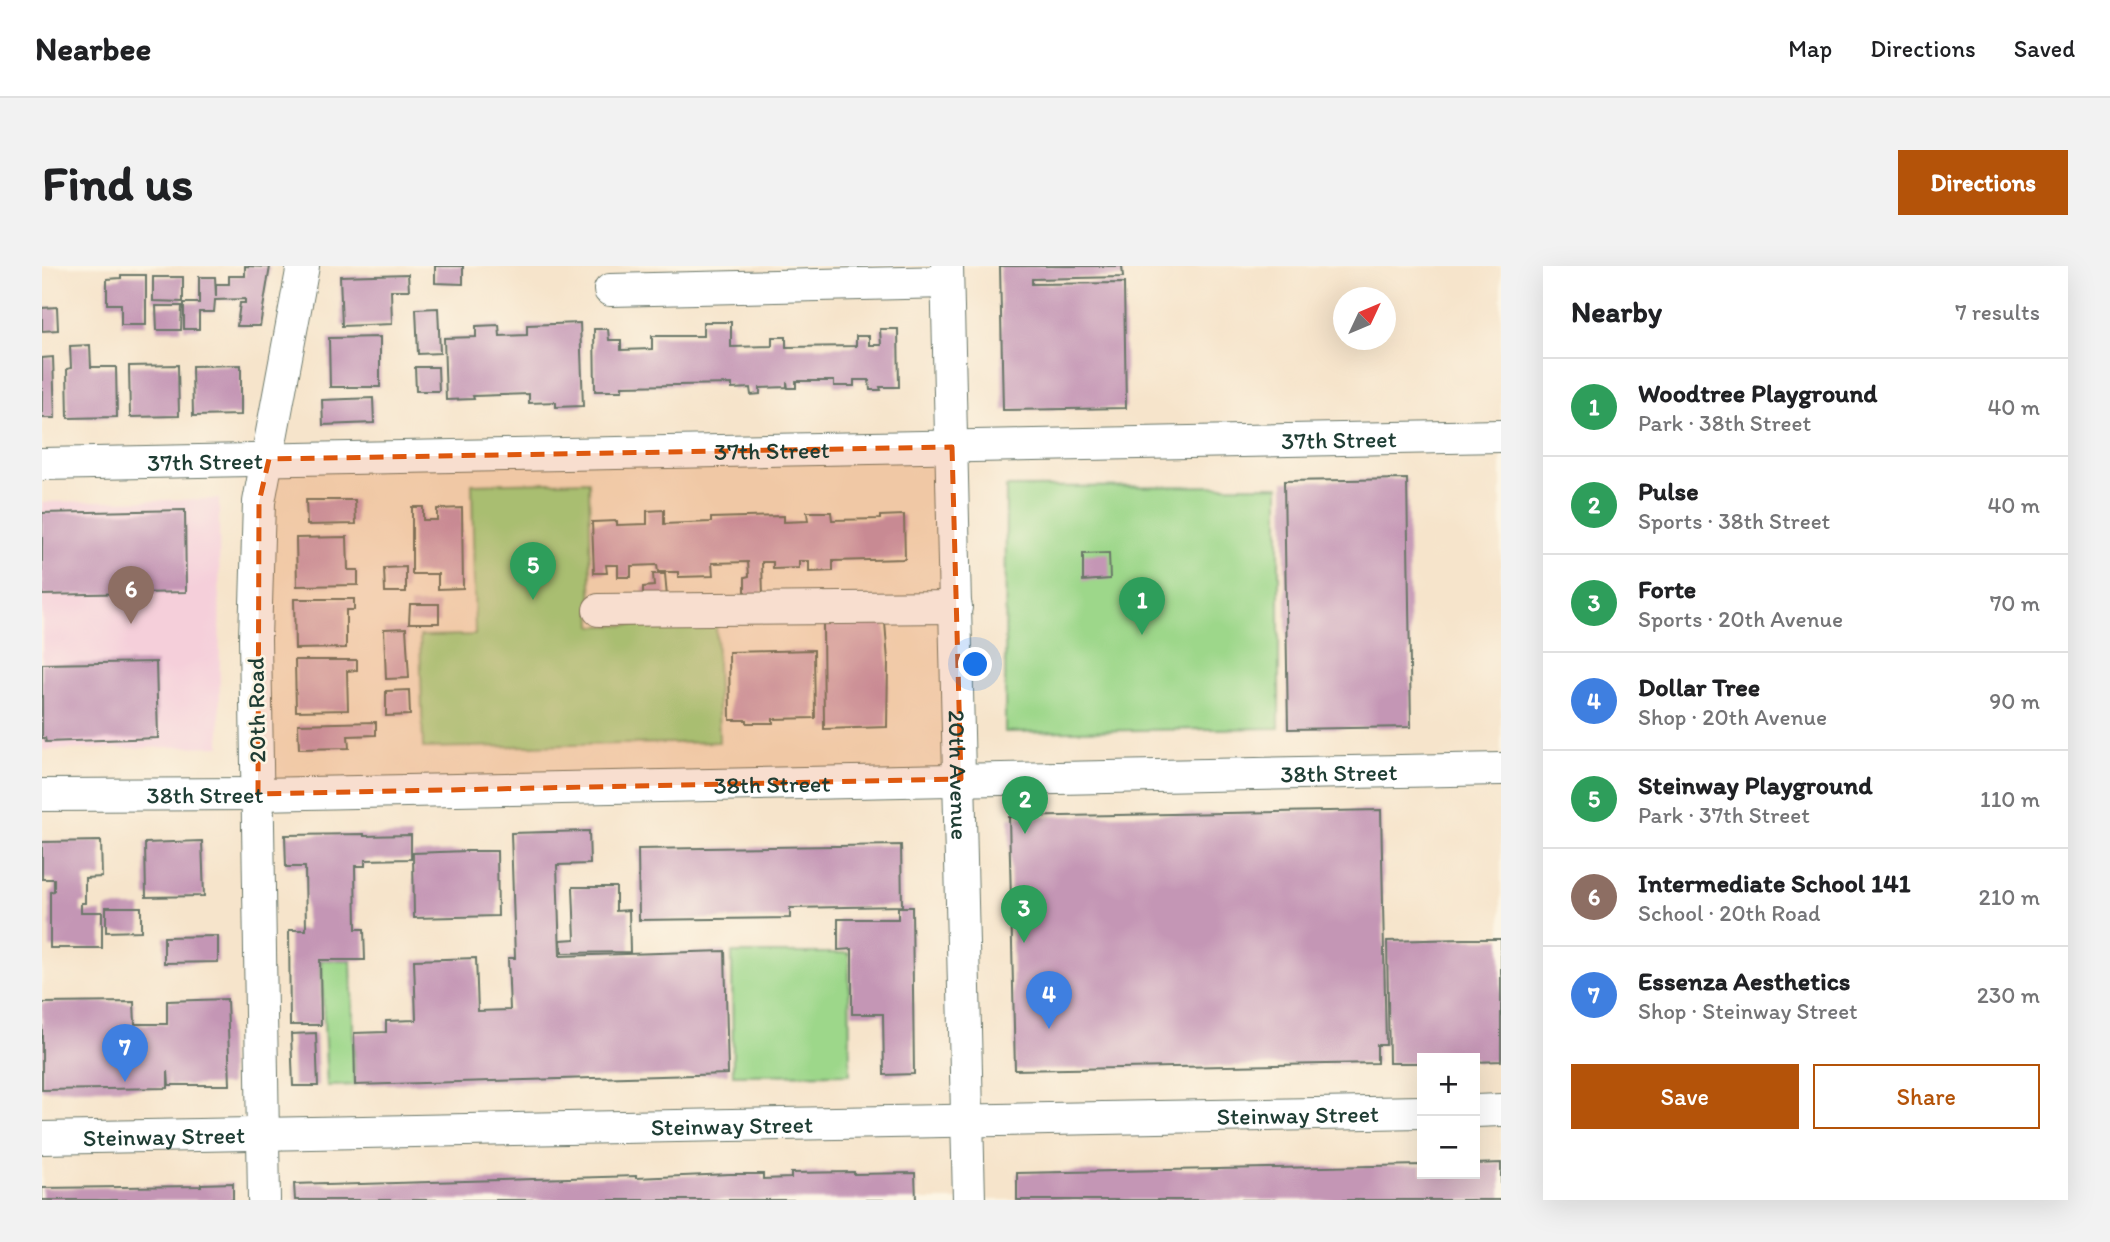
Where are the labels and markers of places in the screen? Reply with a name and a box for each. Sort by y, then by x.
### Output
pin: 5 [510,542,556,600]
pin: 6 [108,566,154,624]
pin: 1 [1119,577,1165,635]
pin: 2 [1002,776,1048,834]
pin: 3 [1001,885,1047,943]
pin: 4 [1026,971,1072,1029]
pin: 7 [102,1024,148,1082]

